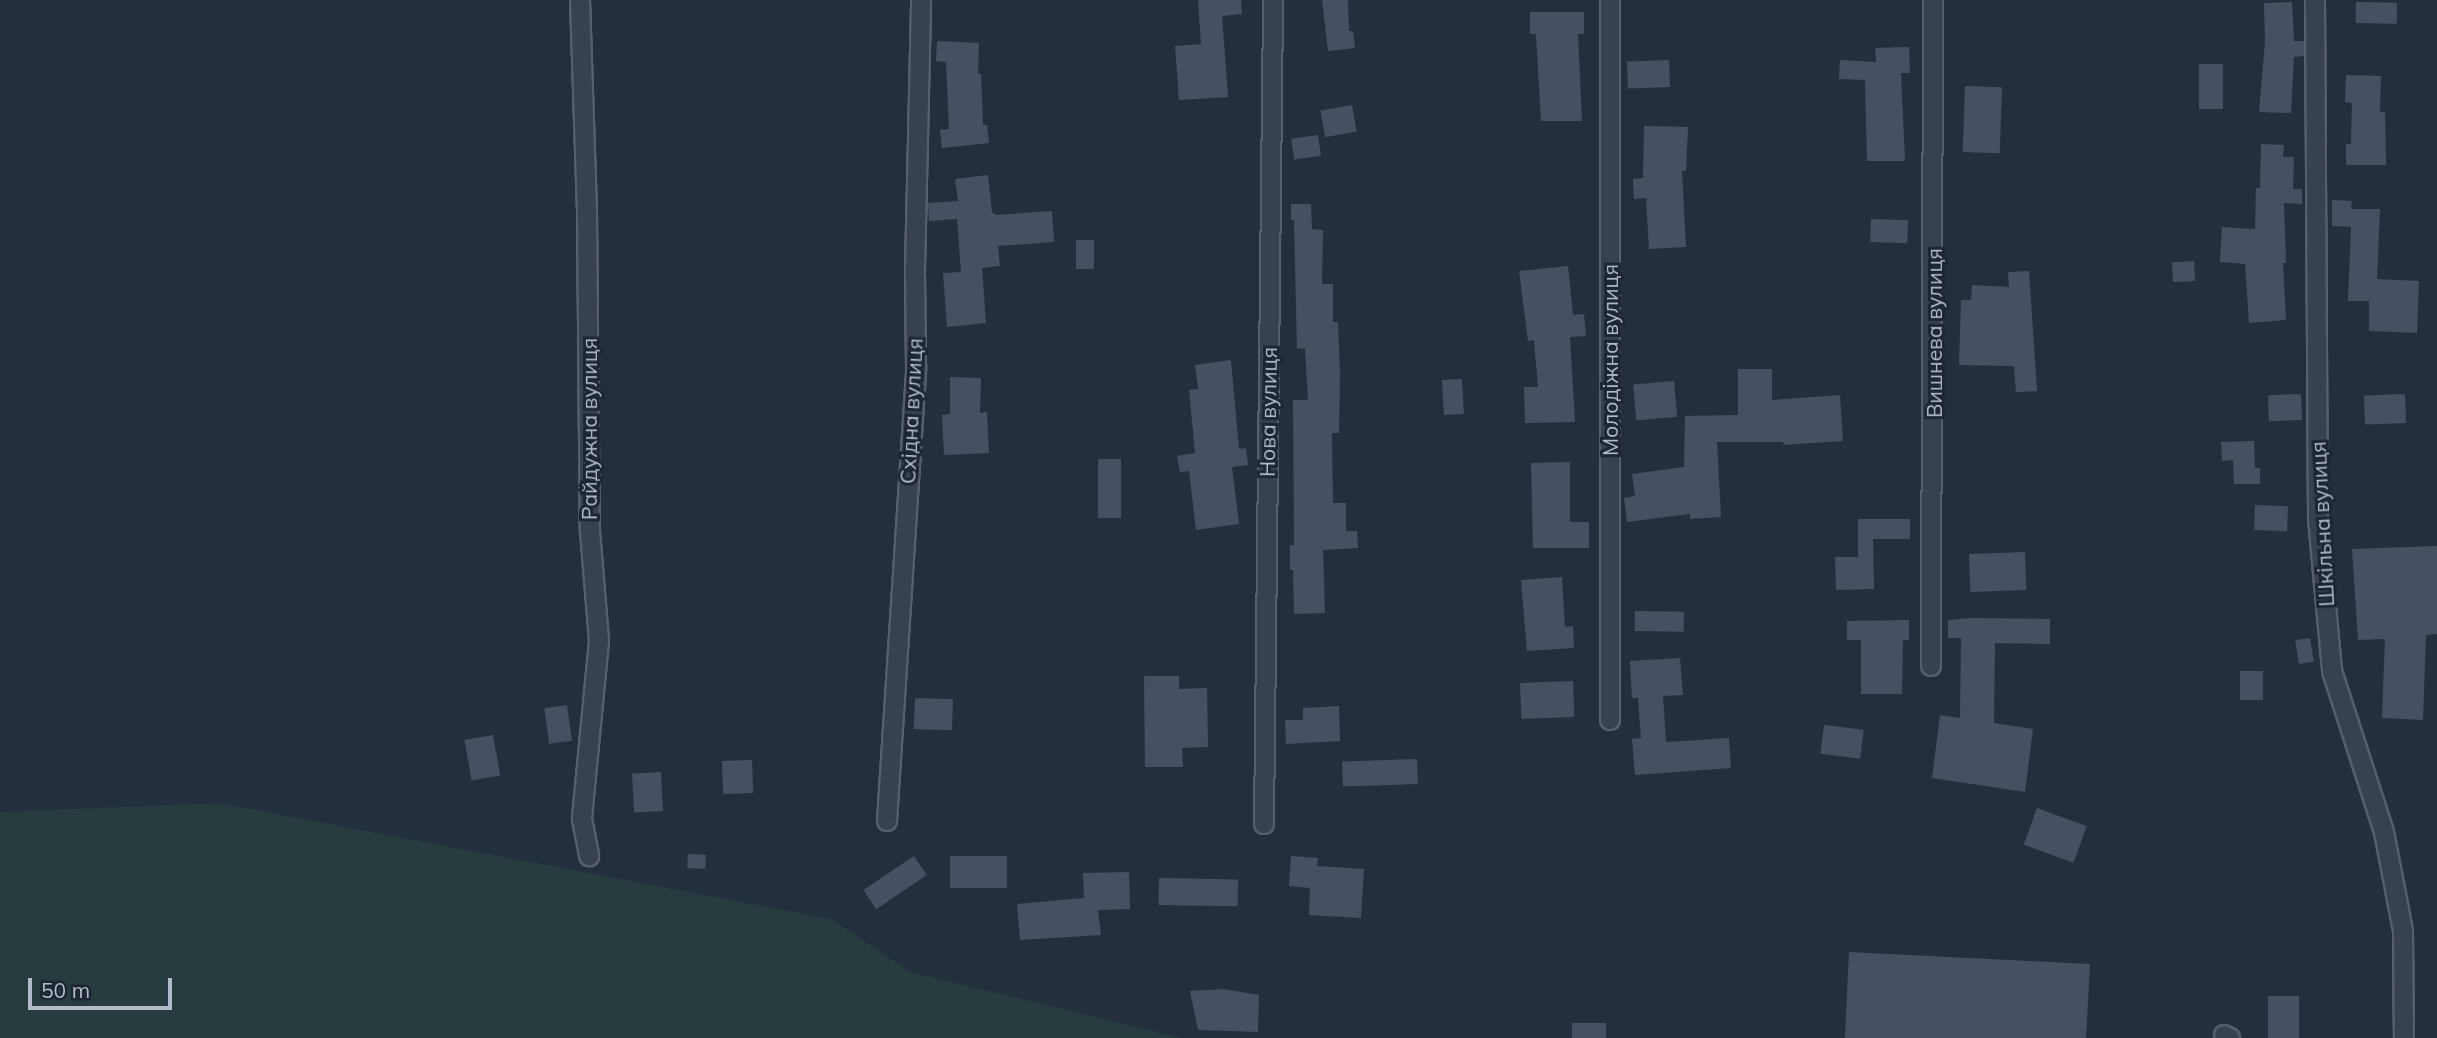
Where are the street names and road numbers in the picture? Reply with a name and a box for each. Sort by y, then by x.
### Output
street label: Вишнева вулиця [1921,248,1947,418]
street label: Молодіжна вулиця [1597,264,1623,456]
street label: Східна вулиця [895,337,927,485]
street label: Райдужна вулиця [576,338,602,520]
street label: Нова вулиця [1254,347,1282,477]
street label: Шкільна вулиця [2305,441,2339,607]

